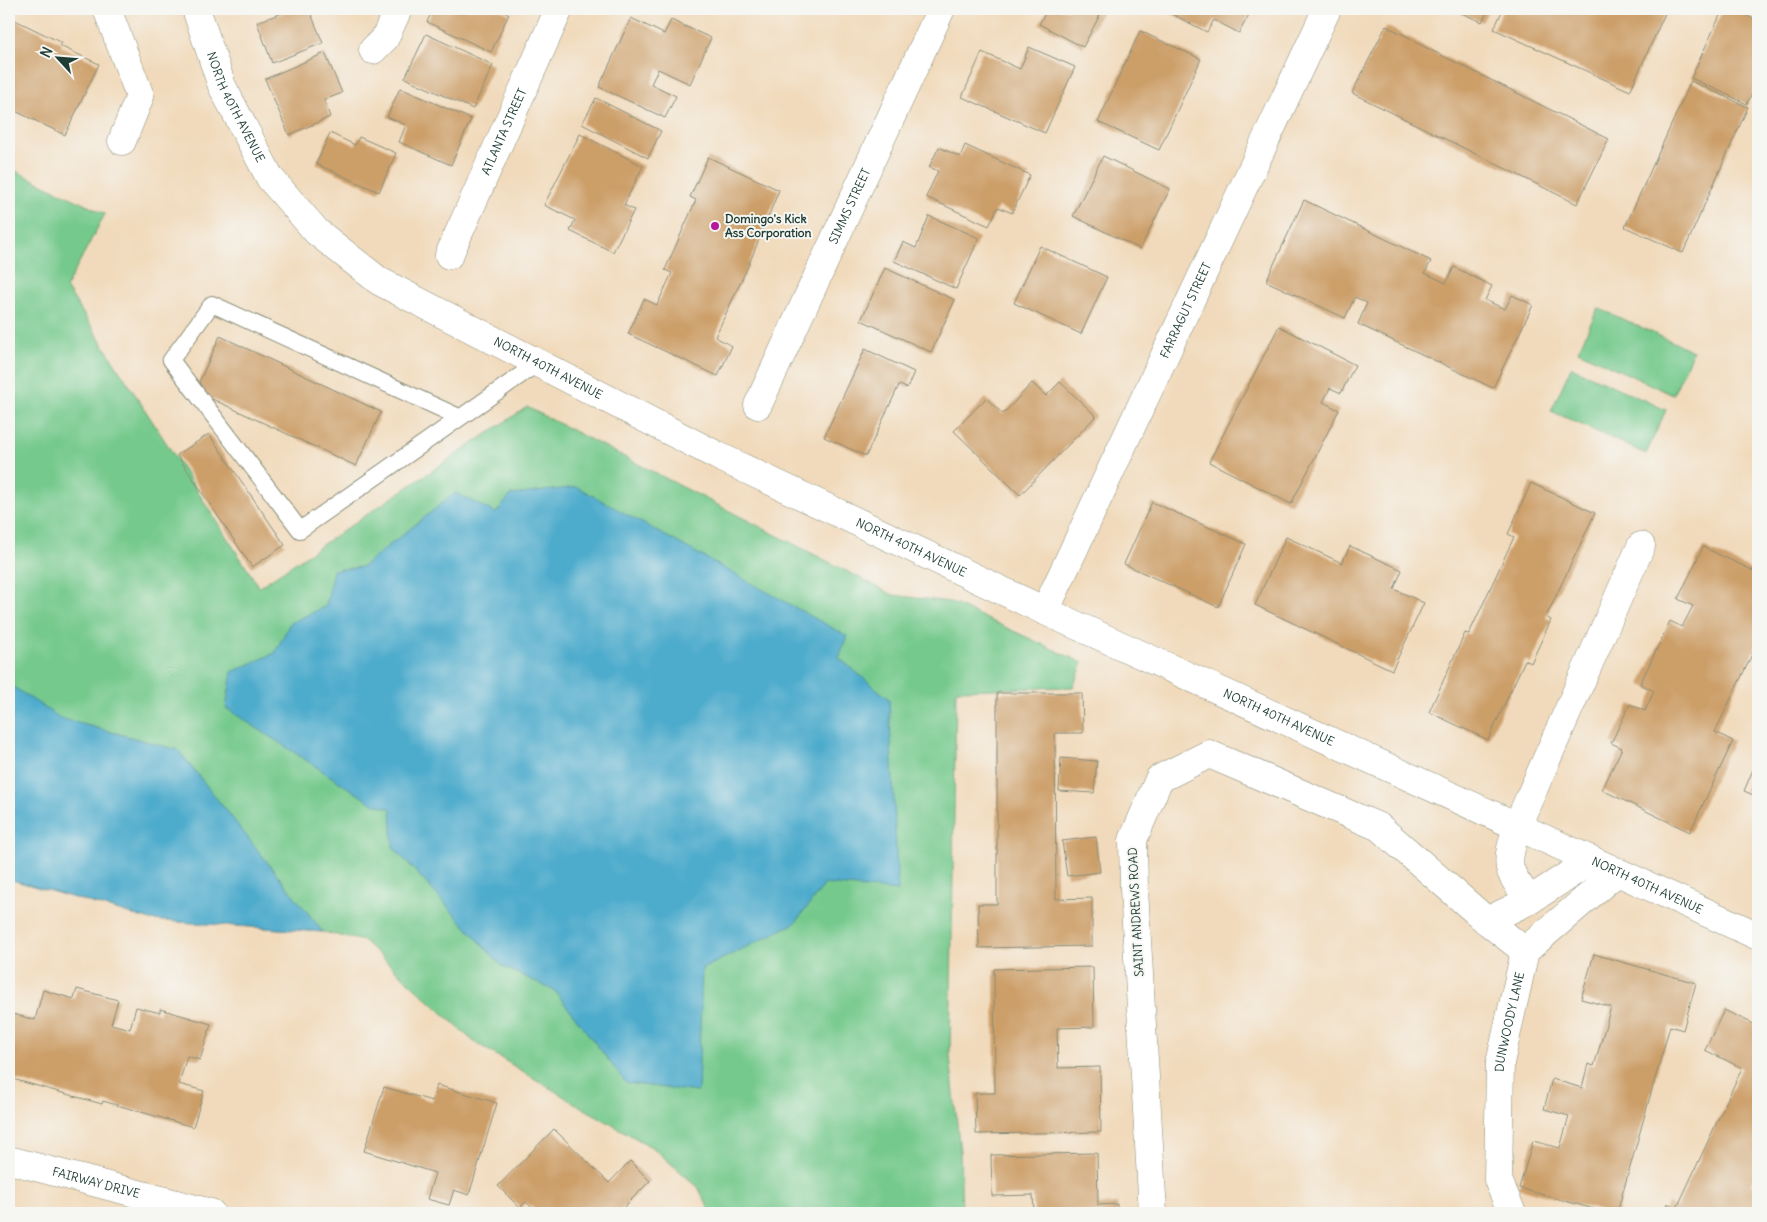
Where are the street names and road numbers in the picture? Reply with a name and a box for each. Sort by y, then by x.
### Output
street label: NORTH 40TH AVENUE [204,50,268,165]
street label: ATLANTA STREET [478,86,530,177]
street label: SIMMS STREET [825,166,873,246]
street label: FARRAGUT STREET [1157,260,1214,360]
street label: NORTH 40TH AVENUE [491,334,605,402]
street label: NORTH 40TH AVENUE [854,515,969,580]
street label: NORTH 40TH AVENUE [1221,685,1337,749]
street label: SAINT ANDREWS ROAD [1125,847,1146,977]
street label: NORTH 40TH AVENUE [1590,853,1705,917]
street label: DUNWOODY LANE [1492,970,1527,1072]
street label: FAIRWAY DRIVE [51,1164,142,1201]

